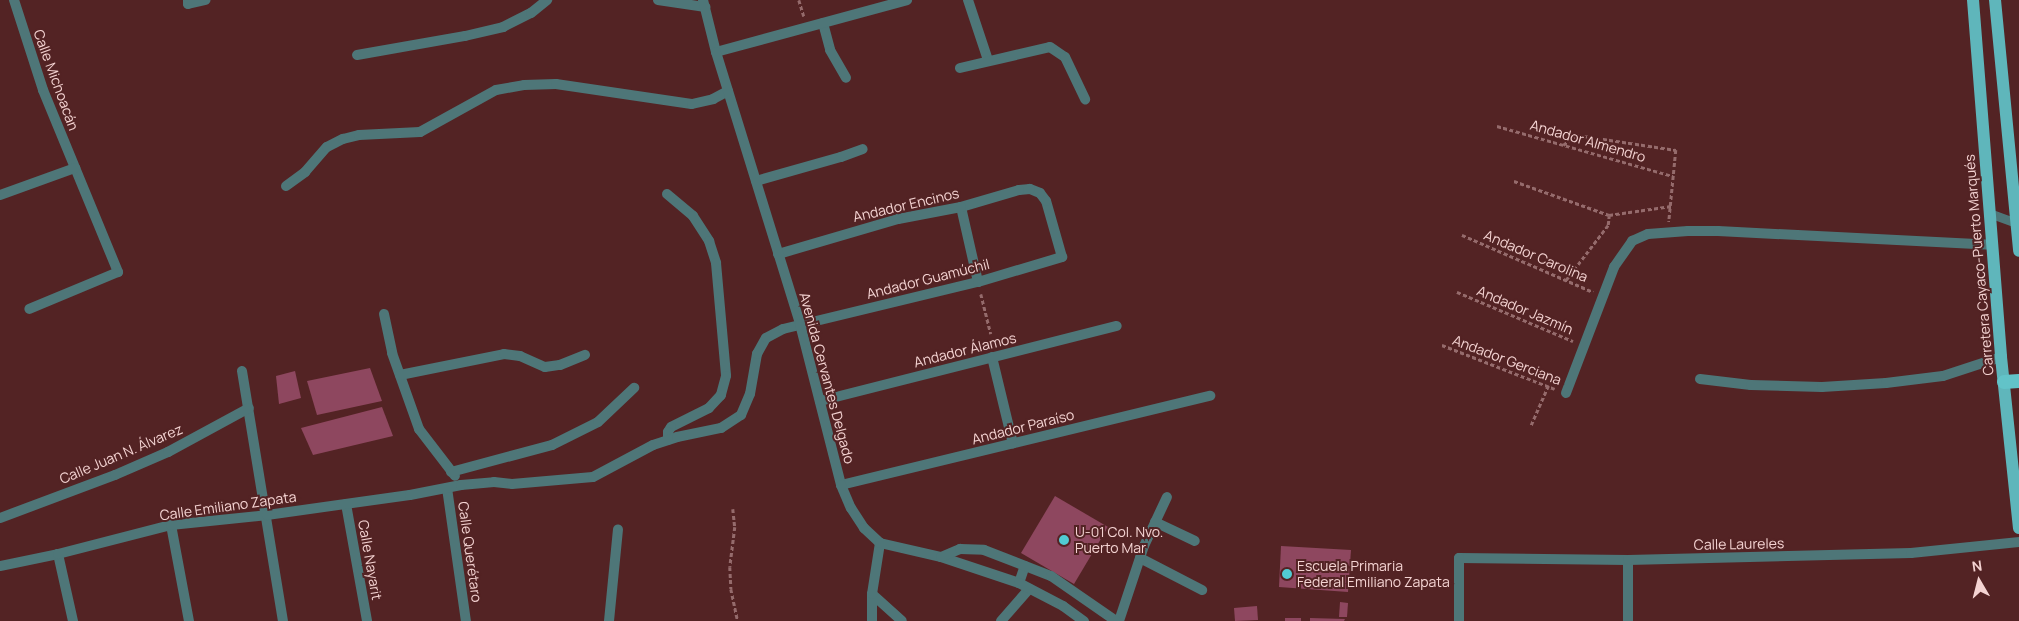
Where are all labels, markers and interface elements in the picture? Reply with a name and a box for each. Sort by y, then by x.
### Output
street label: Calle Michoacán [30,27,82,133]
street label: Andador Almendro [1528,116,1648,166]
street label: Carretera Cayaco-Puerto Marqués [1961,154,1997,376]
street label: Andador Encinos [851,185,961,225]
street label: Andador Carolina [1482,227,1590,285]
street label: Andador Guamúchil [865,256,991,302]
street label: Andador Jazmín [1474,282,1576,338]
street label: Avenida Cervantes Delgado [796,290,858,466]
street label: Andador Álamos [912,329,1018,371]
street label: Andador Gerciana [1450,332,1564,388]
street label: Andador Paraíso [970,406,1076,448]
street label: Calle Juan N. Álvarez [57,420,185,488]
street label: Calle Emiliano Zapata [159,488,297,524]
street label: Calle Querétaro [455,500,485,604]
street label: Calle Nayarit [355,519,385,601]
place label: U-01 Col. Nvo. Puerto Mar [1075,524,1163,556]
marker: U-01 Col. Nvo. Puerto Mar [1057,533,1071,547]
street label: Calle Laureles [1694,535,1784,553]
north arrow [1954,556,2004,606]
text: N [1971,556,1983,576]
place label: Escuela Primaria Federal Emiliano Zapata [1297,558,1450,590]
marker: Escuela Primaria Federal Emiliano Zapata [1281,568,1293,580]

